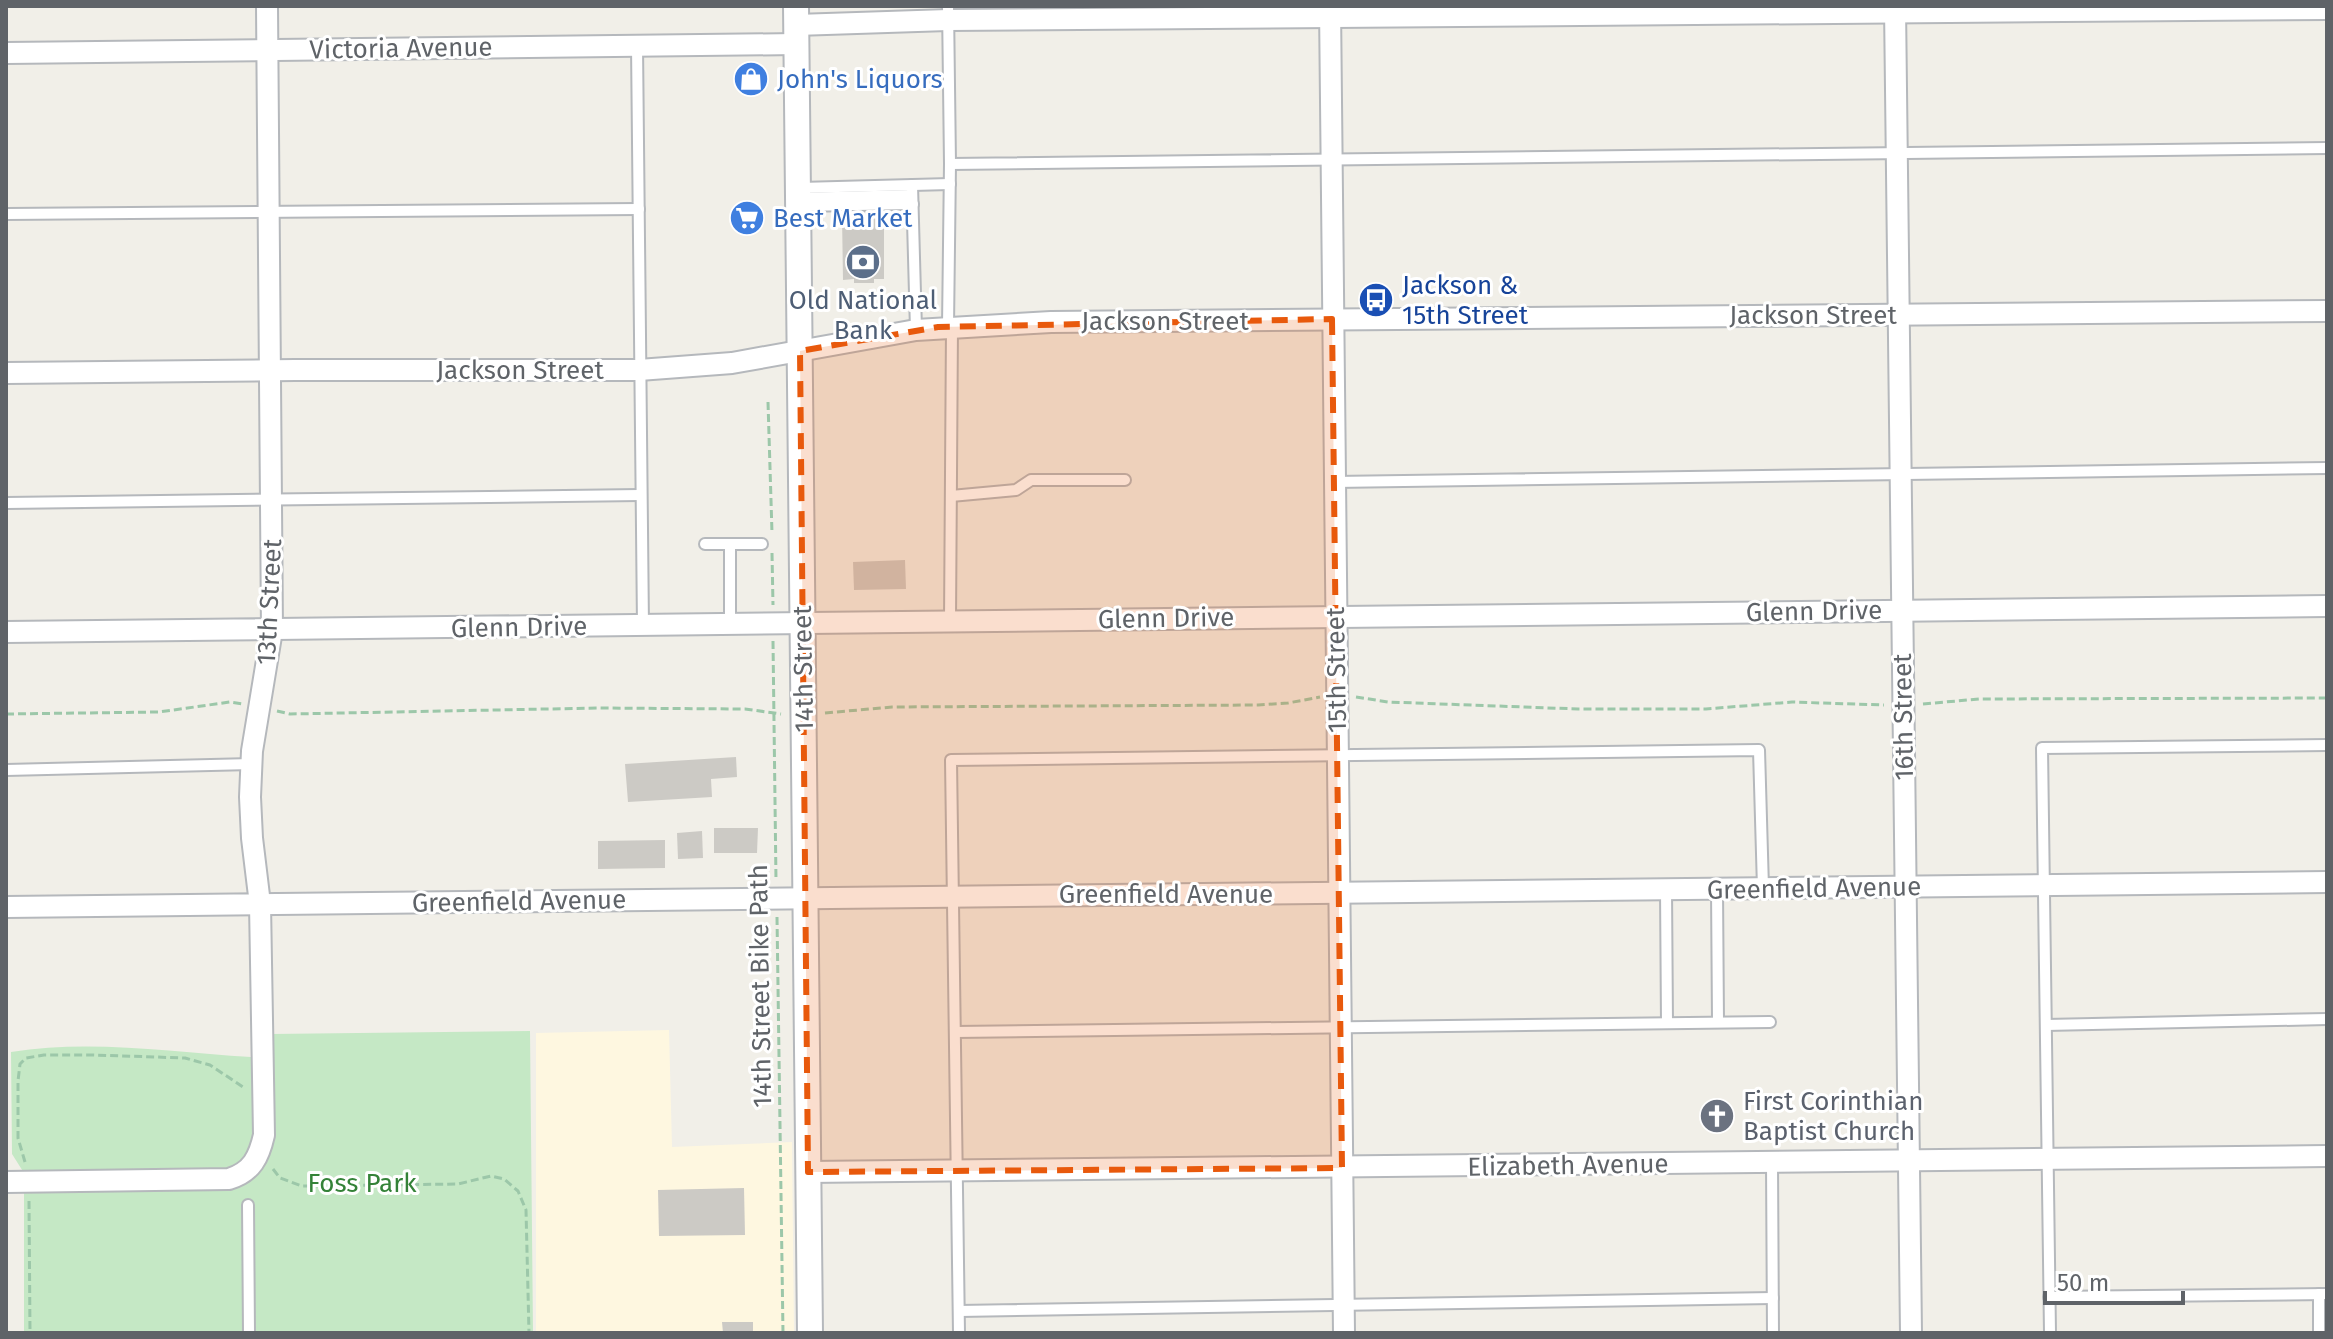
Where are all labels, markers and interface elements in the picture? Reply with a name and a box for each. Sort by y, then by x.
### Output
street label: Victoria Avenue [309,31,493,66]
shop icon: John's Liquors [732,60,770,98]
place label: John's Liquors [777,64,943,95]
supermarket icon: Best Market [728,199,766,237]
place label: Best Market [773,203,913,234]
bank icon: Old National Bank [844,243,882,281]
place label: Jackson & 15th Street [1402,270,1529,331]
bus stop icon: Jackson & 15th Street [1357,281,1395,319]
place label: Old National Bank [789,285,938,346]
street label: Jackson Street [1729,300,1897,331]
street label: Jackson Street [1081,306,1249,337]
street label: Jackson Street [436,355,604,386]
street label: 13th Street [251,538,288,666]
street label: Glenn Drive [1746,595,1882,628]
street label: Glenn Drive [1098,602,1234,635]
street label: 14th Street [787,605,820,733]
street label: 15th Street [1320,606,1353,733]
street label: Glenn Drive [451,611,587,644]
street label: 16th Street [1887,653,1920,781]
street label: 14th Street Bike Path [743,864,778,1108]
street label: Greenfield Avenue [1706,871,1922,906]
street label: Greenfield Avenue [1059,879,1273,910]
street label: Greenfield Avenue [411,884,627,919]
place label: First Corinthian Baptist Church [1743,1086,1923,1147]
church icon: First Corinthian Baptist Church [1698,1097,1736,1135]
street label: Elizabeth Avenue [1467,1148,1669,1183]
park label: Foss Park [307,1168,417,1199]
scale bar [2045,1255,2183,1305]
text: 50 m [2057,1269,2109,1297]

